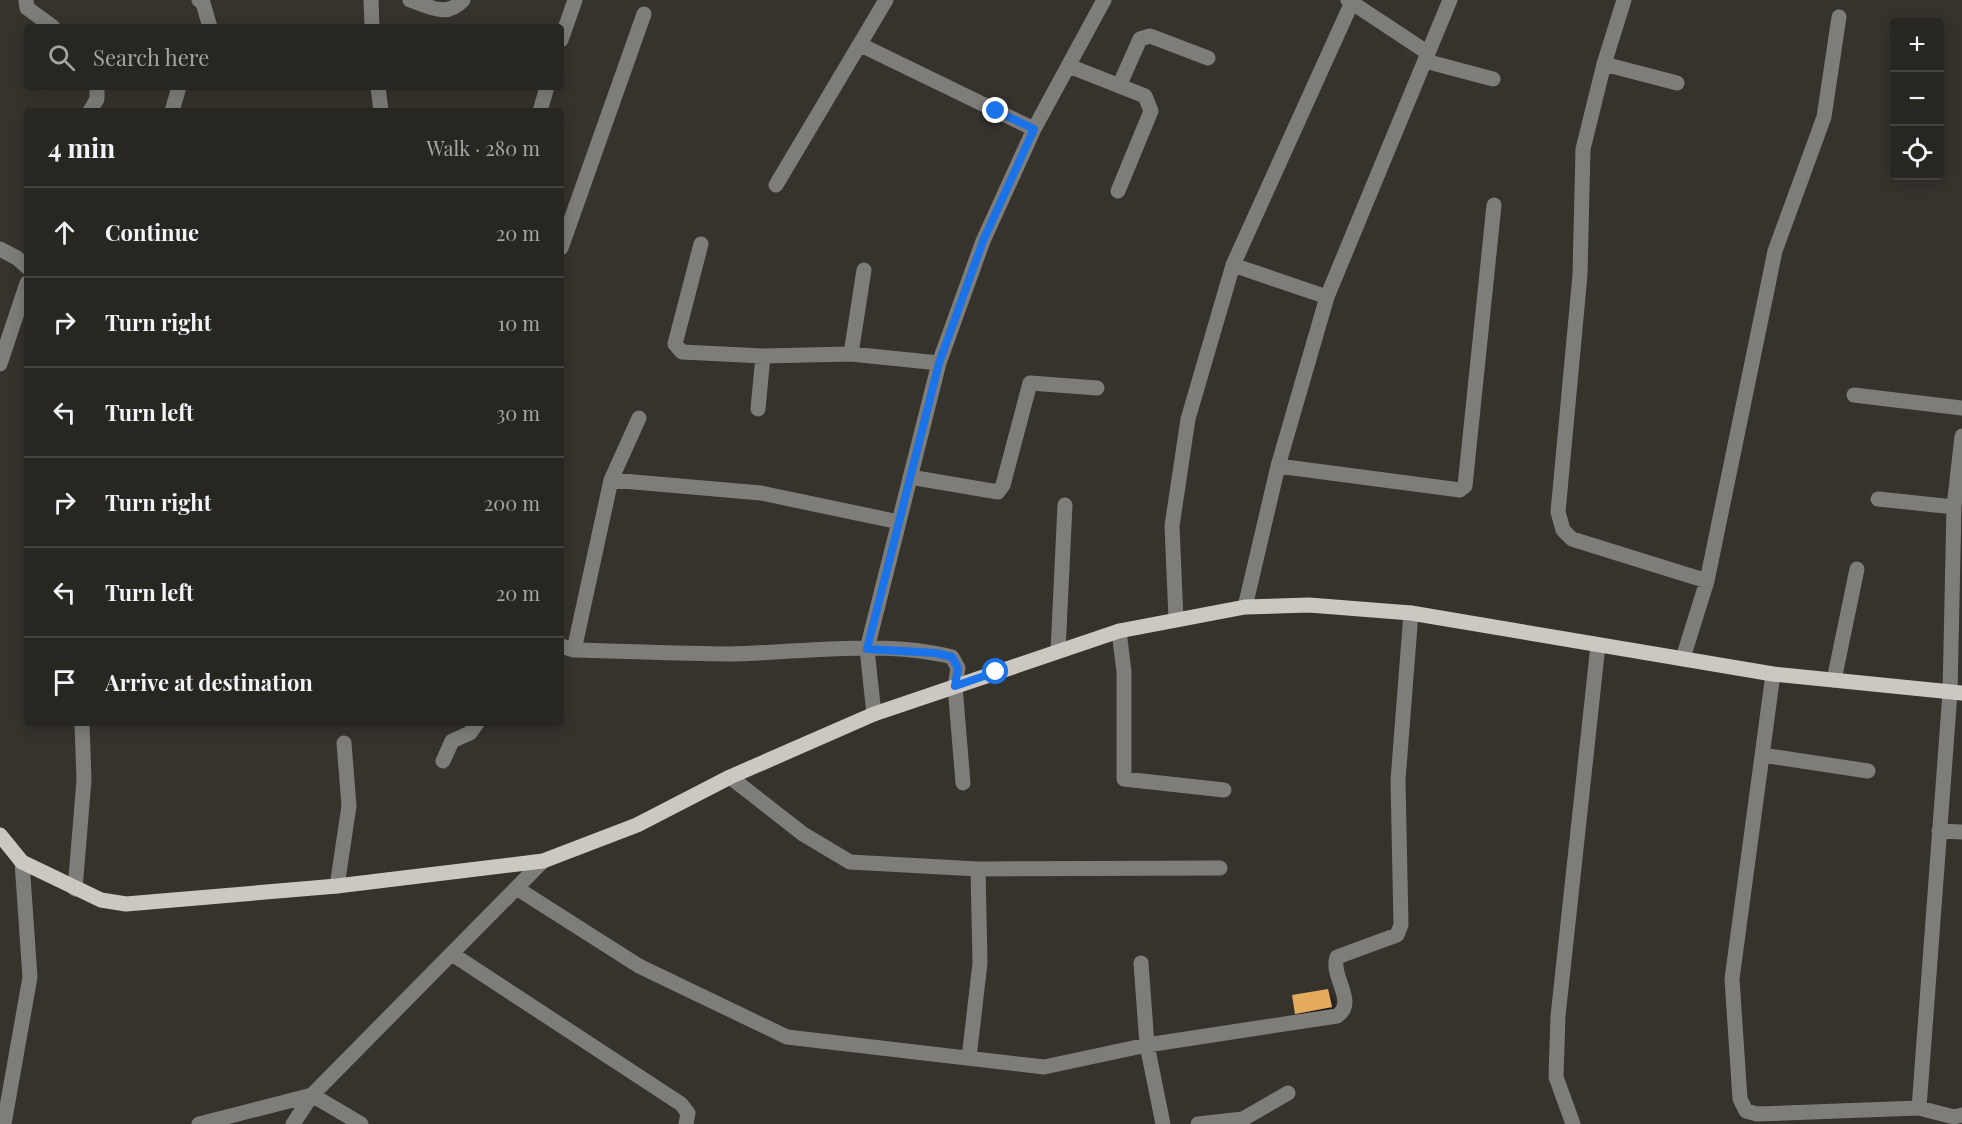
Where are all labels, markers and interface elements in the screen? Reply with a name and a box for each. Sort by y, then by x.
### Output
map controls [1890,18,1944,180]
button: + [1890,18,1944,72]
search box [24,24,564,90]
icon: search [45,41,78,74]
text: Search here [93,42,209,72]
button: − [1890,72,1944,126]
route end [982,97,1008,123]
button: locate [1890,126,1944,180]
text: 4 min [48,130,115,165]
text: Walk · 280 m [427,134,540,161]
icon: ahead [48,216,81,249]
text: Continue [105,217,199,247]
text: 20 m [496,219,540,246]
icon: right [48,306,81,339]
text: Turn right [105,307,211,337]
text: 10 m [498,309,540,336]
icon: left [48,396,81,429]
text: Turn left [105,397,194,427]
text: 30 m [496,399,540,426]
icon: right [48,486,81,519]
text: Turn right [105,487,211,517]
text: 200 m [484,489,540,516]
icon: left [48,576,81,609]
text: Turn left [105,577,194,607]
text: 20 m [496,579,540,606]
route start [982,658,1008,684]
icon: arrive [48,666,81,699]
text: Arrive at destination [105,667,313,697]

